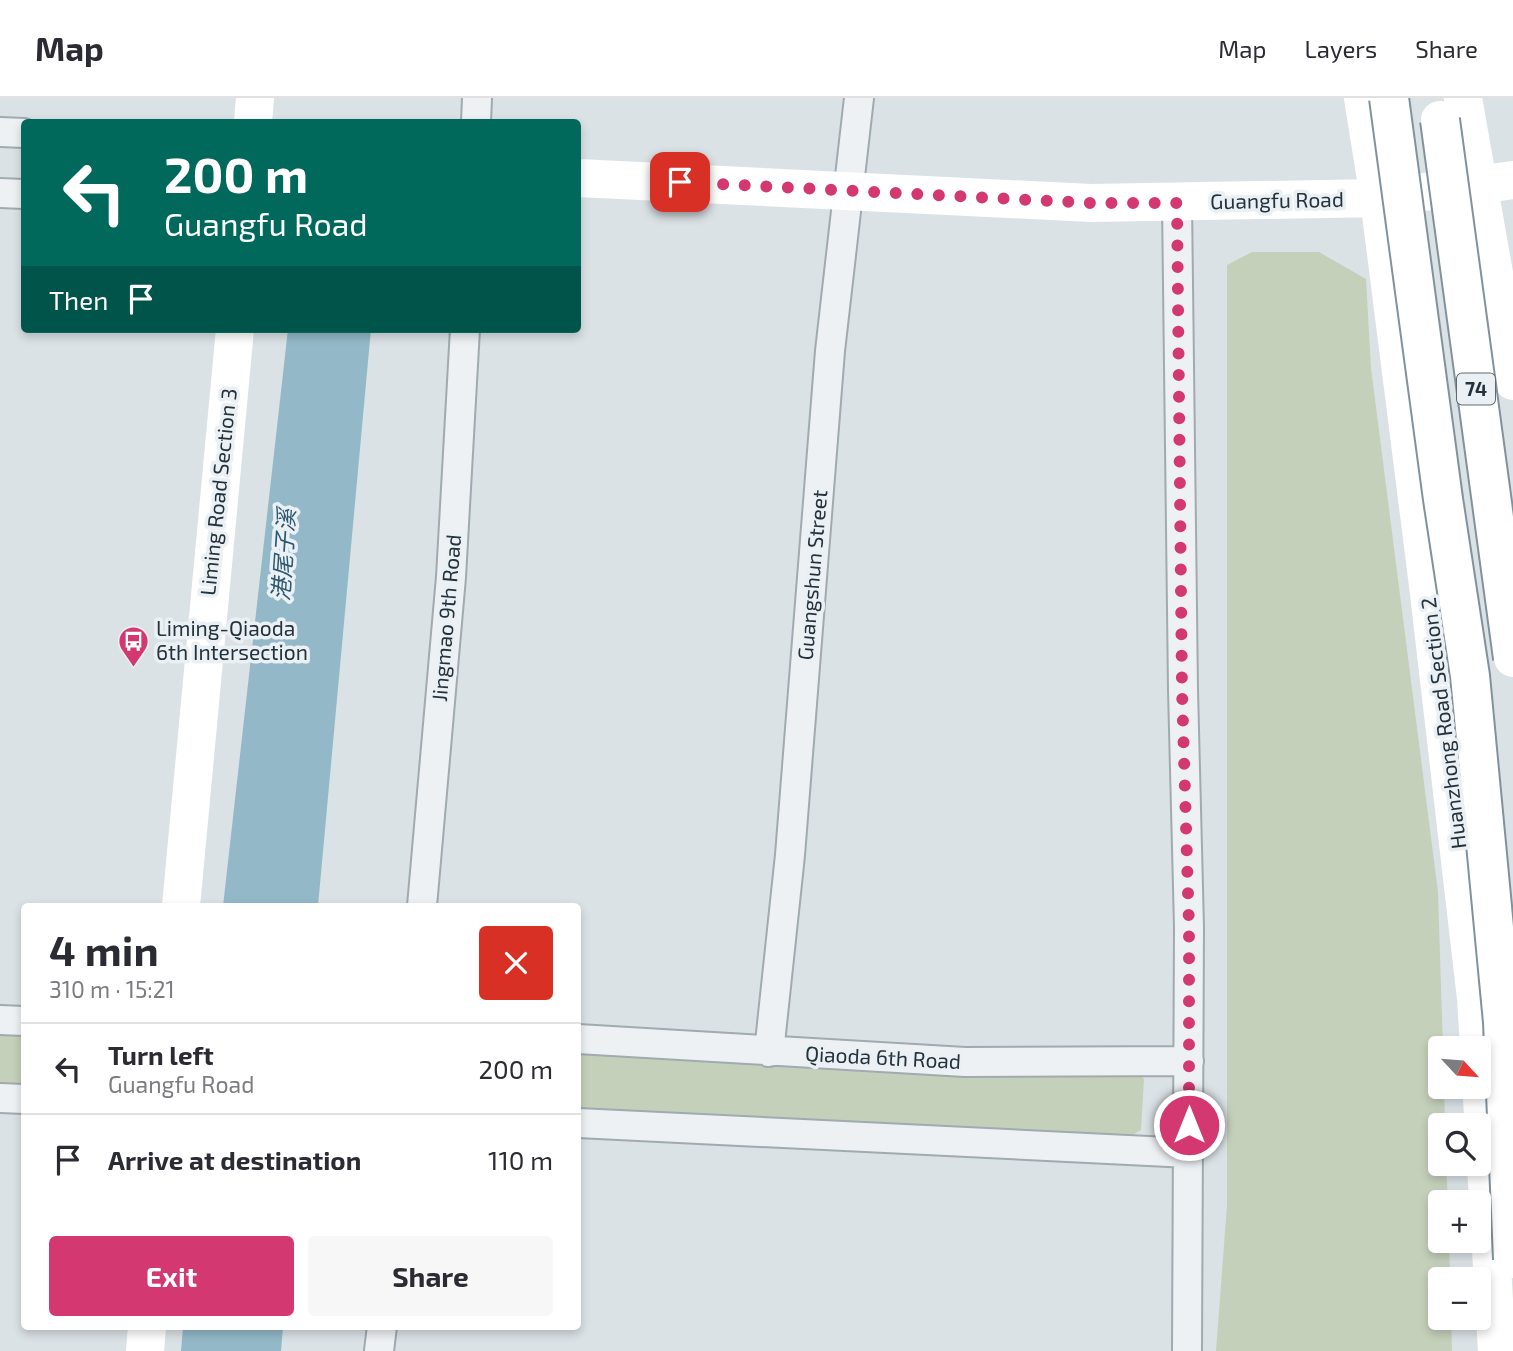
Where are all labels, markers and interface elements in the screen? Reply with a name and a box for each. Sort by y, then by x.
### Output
text: Map [35,28,104,68]
text: Map [1218,34,1266,63]
text: Layers [1304,34,1377,63]
text: Share [1415,34,1478,63]
text: 200 m [164,144,308,203]
icon: left [49,147,140,238]
pin [650,152,710,212]
icon: arrive [661,163,699,201]
street label: Guangfu Road [1210,186,1344,213]
text: Guangfu Road [164,204,368,242]
icon: arrive [122,280,160,318]
text: Then [49,284,108,315]
road number: 74 [1457,374,1495,404]
street label: Liming Road Section 3 [194,387,241,597]
street label: Guangshun Street [792,489,831,661]
water label: 港尾子溪 [266,505,300,602]
street label: Jingmao 9th Road [426,533,465,703]
street label: Huanzhong Road Section 2 [1415,596,1470,850]
place label: Liming-Qiaoda 6th Intersection [156,615,308,664]
bus stop icon: Liming-Qiaoda 6th Intersection [116,624,150,668]
text: 4 min [49,924,159,974]
button: close [479,926,553,1000]
text: 310 m · 15:21 [49,975,175,1003]
north arrow [1428,1036,1491,1099]
map controls [1428,1036,1491,1330]
text: Turn left [108,1039,214,1070]
street label: Qiaoda 6th Road [804,1040,962,1074]
icon: left [49,1050,87,1088]
text: 200 m [478,1053,553,1084]
text: Guangfu Road [108,1070,254,1098]
position arrow [1152,1088,1226,1162]
button: search [1428,1113,1491,1176]
icon: arrive [49,1141,87,1179]
text: Arrive at destination [108,1144,361,1175]
text: 110 m [488,1144,553,1175]
button: + [1428,1190,1491,1253]
button: Exit [49,1236,294,1316]
button: Share [308,1236,553,1316]
button: − [1428,1267,1491,1330]

